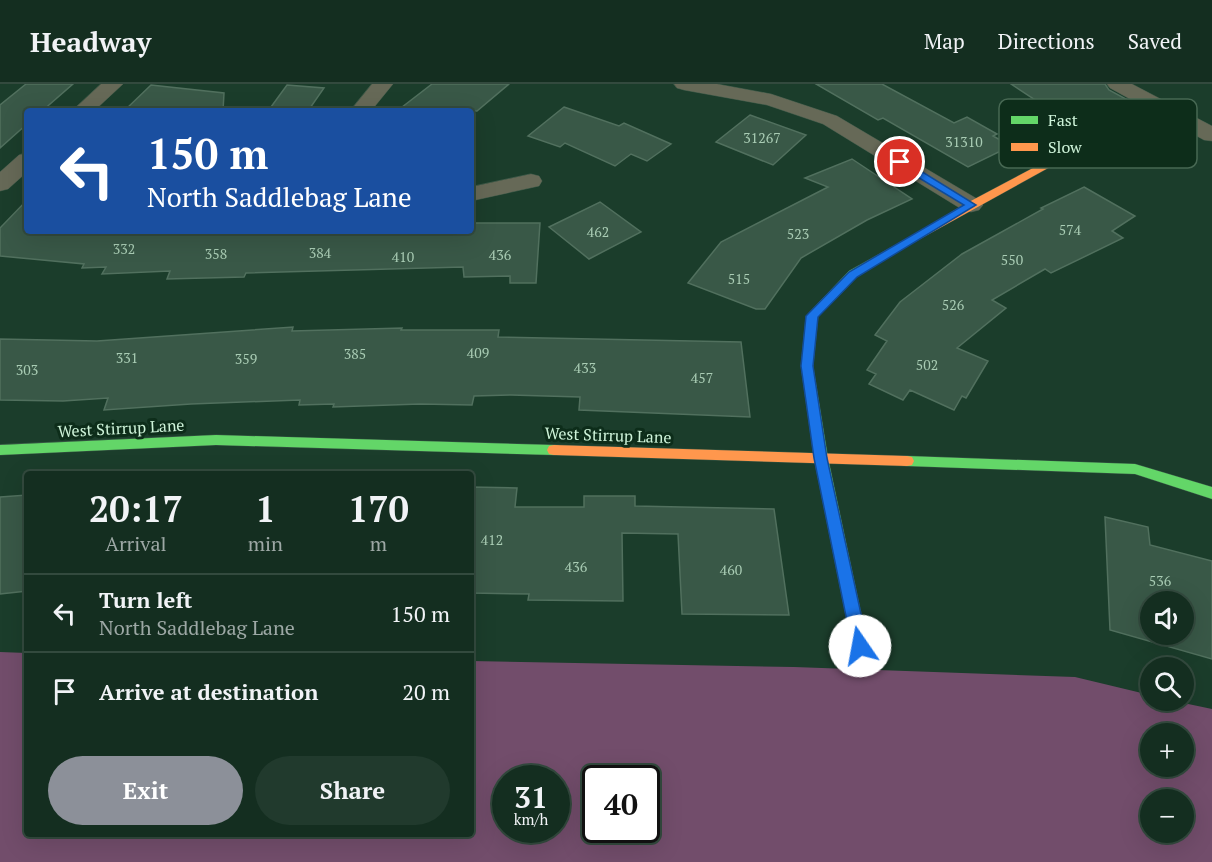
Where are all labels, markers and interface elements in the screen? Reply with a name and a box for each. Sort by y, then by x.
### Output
text: Headway [30,23,151,60]
text: Map [924,27,965,55]
text: Directions [998,27,1095,55]
text: Saved [1128,27,1182,55]
legend [999,99,1197,168]
text: Fast [1048,109,1078,131]
text: 150 m [147,125,268,181]
house number: 31267 [743,128,781,147]
icon: left [48,132,126,210]
house number: 31310 [945,132,983,151]
pin [874,136,925,187]
text: Slow [1048,136,1082,158]
icon: arrive [883,145,916,178]
text: North Saddlebag Lane [147,179,411,215]
house number: 574 [1059,220,1082,239]
house number: 462 [587,222,609,241]
house number: 523 [787,224,809,243]
house number: 332 [113,239,135,258]
house number: 384 [309,243,332,262]
house number: 358 [205,244,227,263]
house number: 436 [489,245,512,264]
house number: 410 [392,247,414,266]
house number: 550 [1001,250,1023,269]
house number: 515 [728,269,750,288]
house number: 526 [942,295,965,314]
house number: 409 [467,343,489,362]
house number: 385 [344,344,366,363]
house number: 331 [116,348,138,367]
house number: 359 [235,349,257,368]
house number: 502 [916,355,938,374]
house number: 433 [574,358,596,377]
house number: 303 [16,360,38,379]
house number: 457 [691,368,713,387]
street label: West Stirrup Lane [57,414,185,442]
street label: West Stirrup Lane [544,422,672,448]
text: 20:17 [89,485,183,532]
text: 1 [255,485,276,532]
text: 170 [348,485,409,532]
text: Arrival [105,530,167,557]
text: min [248,530,283,557]
text: m [370,530,387,557]
house number: 412 [481,530,503,549]
house number: 436 [565,557,588,576]
house number: 460 [720,560,742,579]
house number: 536 [1149,571,1172,590]
text: Turn left [99,585,192,614]
map controls [1140,591,1194,843]
button: sound [1140,591,1194,645]
icon: left [48,597,81,630]
text: 150 m [390,599,450,628]
text: North Saddlebag Lane [99,614,295,641]
position arrow [828,614,892,678]
button: search [1140,657,1194,711]
icon: arrive [48,675,81,708]
text: Arrive at destination [99,677,318,706]
text: 20 m [402,677,450,706]
button: + [1140,723,1194,777]
button: Exit [48,756,243,825]
button: Share [255,756,450,825]
speed limit sign: 40 [582,765,660,843]
text: 31 [514,777,548,817]
button: − [1140,789,1194,843]
text: km/h [514,809,548,829]

